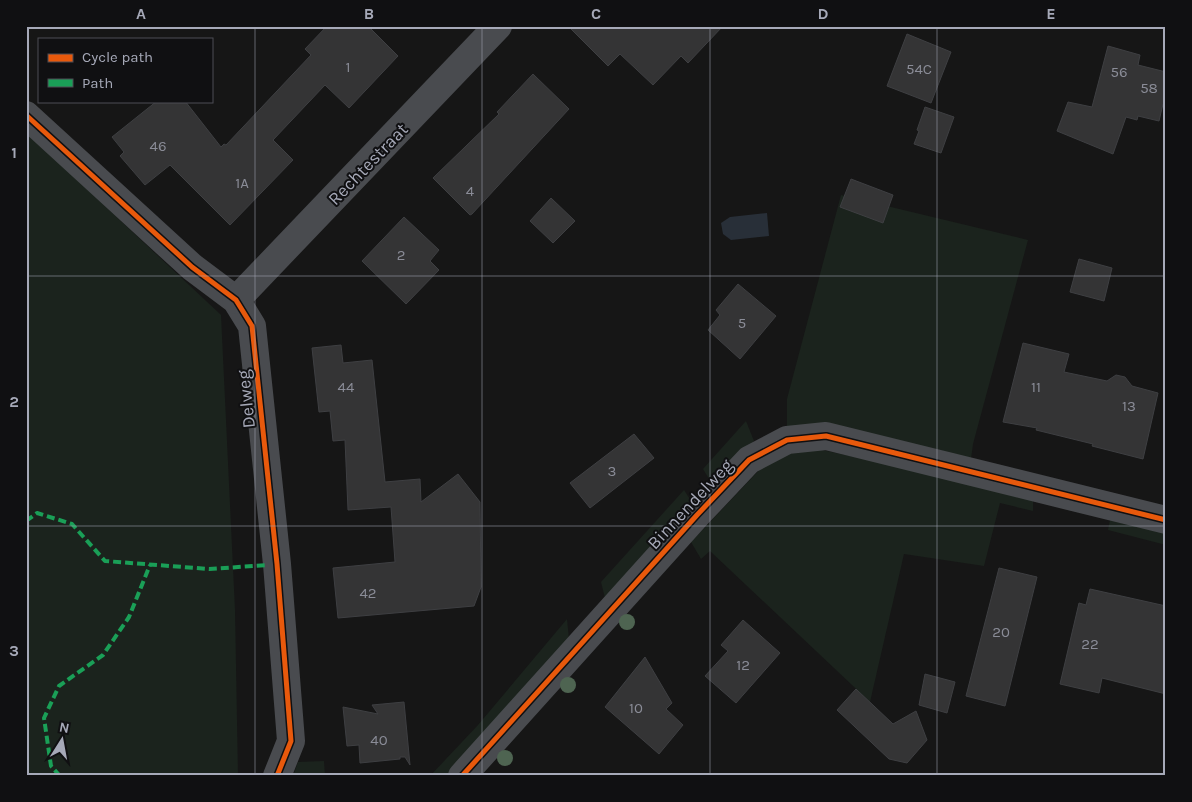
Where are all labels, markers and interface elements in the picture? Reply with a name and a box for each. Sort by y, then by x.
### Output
text: A [136,4,146,23]
text: B [364,4,374,23]
text: C [591,4,601,23]
text: D [818,4,829,23]
text: E [1046,4,1056,23]
legend [38,38,212,102]
text: Cycle path [82,48,153,66]
house number: 1 [346,58,350,76]
house number: 54C [906,60,932,78]
house number: 56 [1110,63,1128,81]
text: Path [82,74,113,92]
house number: 58 [1140,79,1158,97]
street label: Rechtestraat [323,118,413,210]
house number: 46 [150,137,166,155]
text: 1 [11,143,17,162]
house number: 1A [235,174,249,192]
house number: 4 [466,182,475,200]
house number: 2 [397,246,405,264]
house number: 5 [738,314,746,332]
street label: Delweg [232,369,260,429]
house number: 44 [338,378,355,396]
house number: 11 [1031,378,1041,396]
text: 2 [9,392,19,411]
house number: 13 [1122,397,1136,415]
street label: Binnendelweg [642,454,738,554]
house number: 3 [608,462,616,480]
house number: 42 [359,584,377,602]
house number: 20 [992,623,1010,641]
house number: 22 [1081,635,1099,653]
text: 3 [9,641,19,660]
house number: 12 [736,656,750,674]
house number: 10 [629,699,643,717]
north arrow [38,714,88,764]
text: N [58,718,71,737]
house number: 40 [370,731,388,749]

